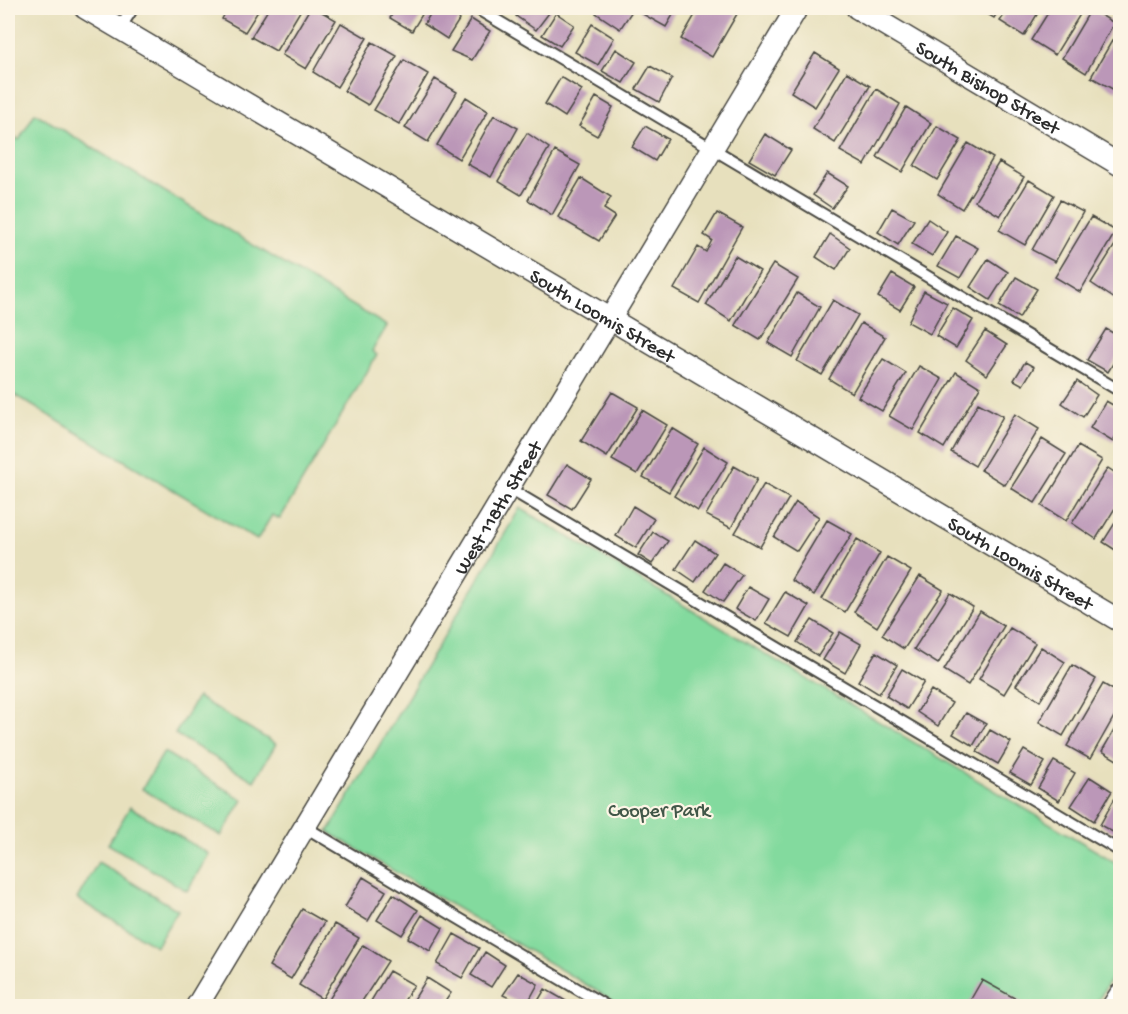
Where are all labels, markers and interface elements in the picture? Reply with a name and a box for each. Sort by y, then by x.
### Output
street label: South Bishop Street [910,38,1064,142]
street label: South Loomis Street [524,266,680,371]
street label: West 118th Street [451,436,550,580]
street label: South Loomis Street [943,514,1098,618]
park label: Cooper Park [608,801,712,824]

